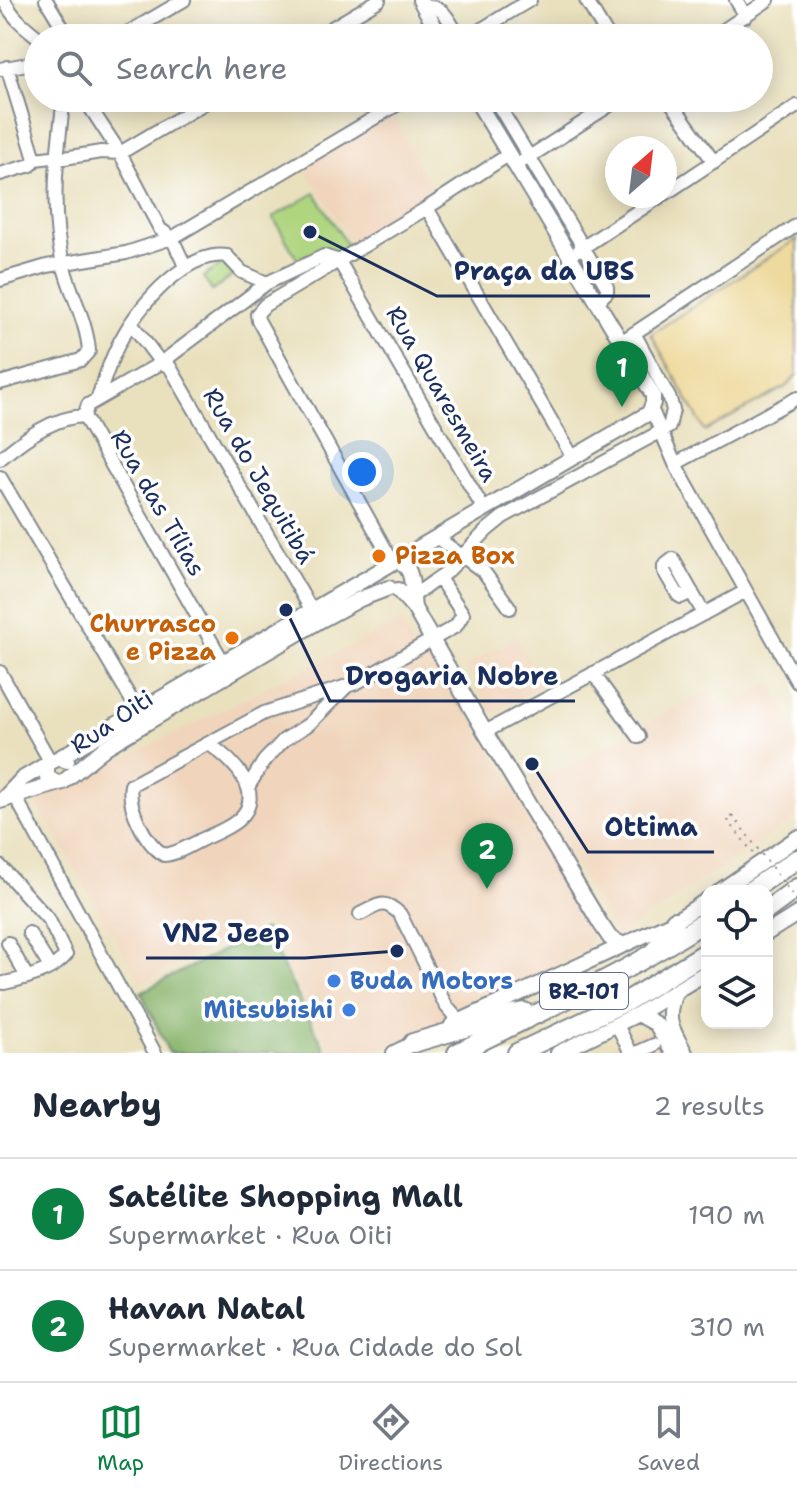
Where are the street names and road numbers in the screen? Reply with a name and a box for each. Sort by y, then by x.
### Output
street label: Rua Quaresmeira [379,300,505,488]
street label: Rua do Jequitibá [196,382,322,570]
street label: Rua das Tílias [103,424,213,582]
street label: Rua Oiti [64,683,160,761]
road number: BR-101 [540,973,628,1009]

